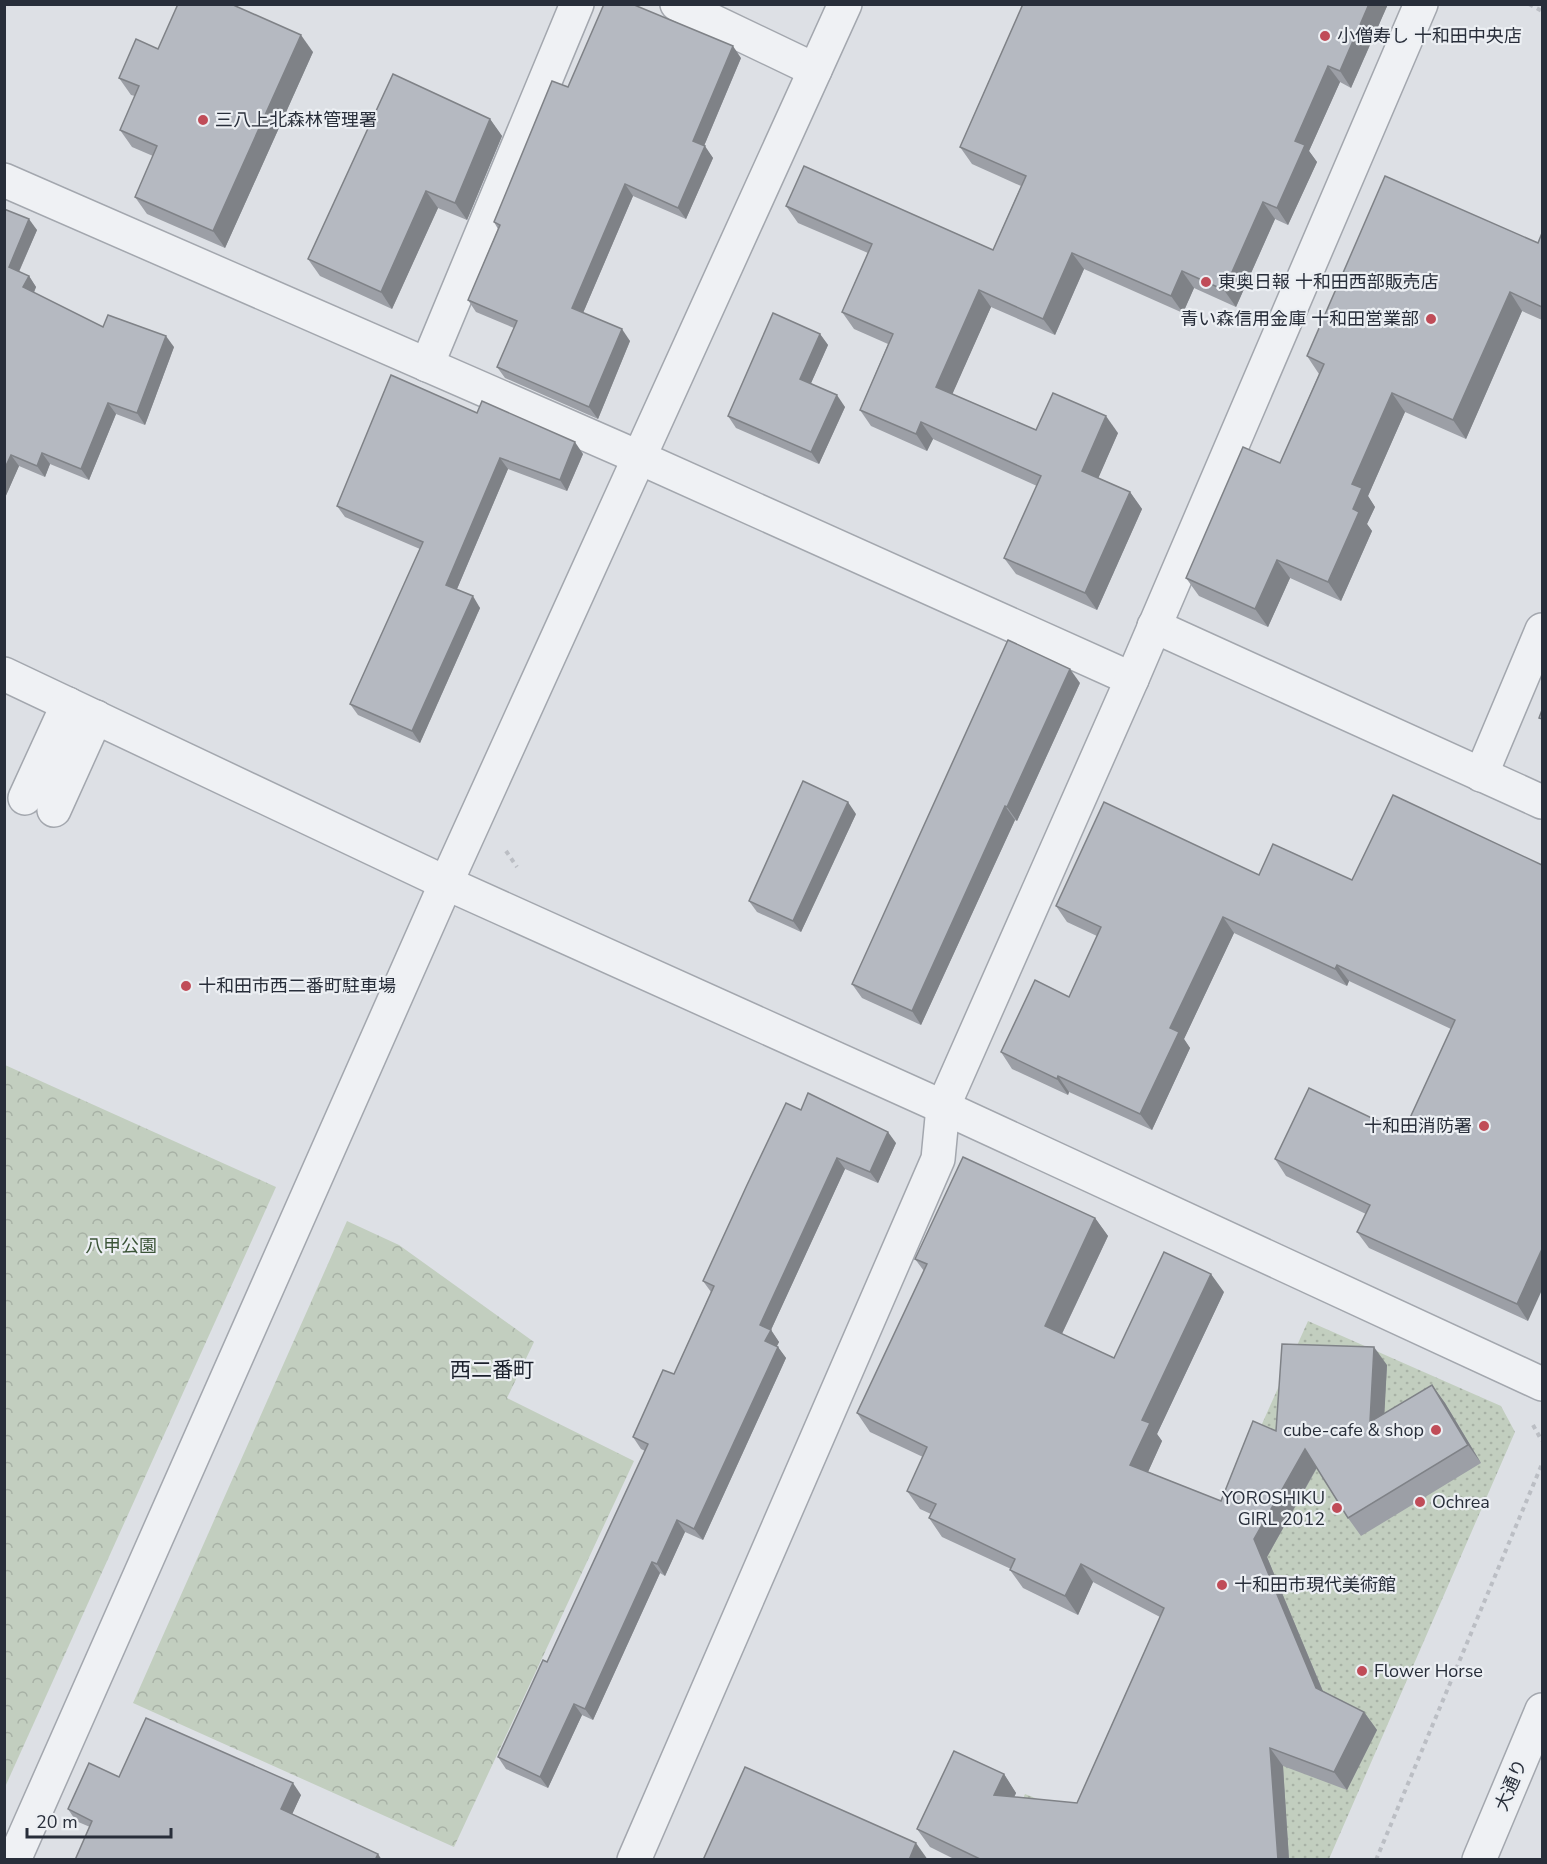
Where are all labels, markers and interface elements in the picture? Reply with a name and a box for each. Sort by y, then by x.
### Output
place label: 小僧寿し 十和田中央店 [1337,24,1522,48]
marker: 小僧寿し 十和田中央店 [1318,29,1332,43]
place label: 三八上北森林管理署 [215,108,377,132]
marker: 三八上北森林管理署 [196,113,210,127]
place label: 東奥日報 十和田西部販売店 [1218,270,1439,294]
marker: 東奥日報 十和田西部販売店 [1199,275,1213,289]
place label: 青い森信用金庫 十和田営業部 [1180,307,1419,331]
marker: 青い森信用金庫 十和田営業部 [1424,312,1438,326]
place label: 十和田市西二番町駐車場 [198,974,396,998]
marker: 十和田市西二番町駐車場 [179,979,193,993]
place label: 十和田消防署 [1364,1114,1472,1138]
marker: 十和田消防署 [1477,1119,1491,1133]
park label: 八甲公園 [85,1234,157,1258]
district label: 西二番町 [450,1356,534,1384]
place label: cube-cafe & shop [1283,1418,1424,1442]
marker: cube-cafe & shop [1429,1423,1443,1437]
place label: YOROSHIKU GIRL 2012 [1221,1486,1325,1531]
place label: Ochrea [1432,1490,1490,1514]
marker: Ochrea [1413,1495,1427,1509]
marker: YOROSHIKU GIRL 2012 [1330,1501,1344,1515]
place label: 十和田市現代美術館 [1234,1573,1396,1597]
marker: 十和田市現代美術館 [1215,1578,1229,1592]
place label: Flower Horse [1374,1659,1483,1683]
marker: Flower Horse [1355,1664,1369,1678]
street label: 大通り [1489,1755,1533,1815]
scale bar [27,1801,171,1839]
text: 20 m [36,1810,78,1834]

